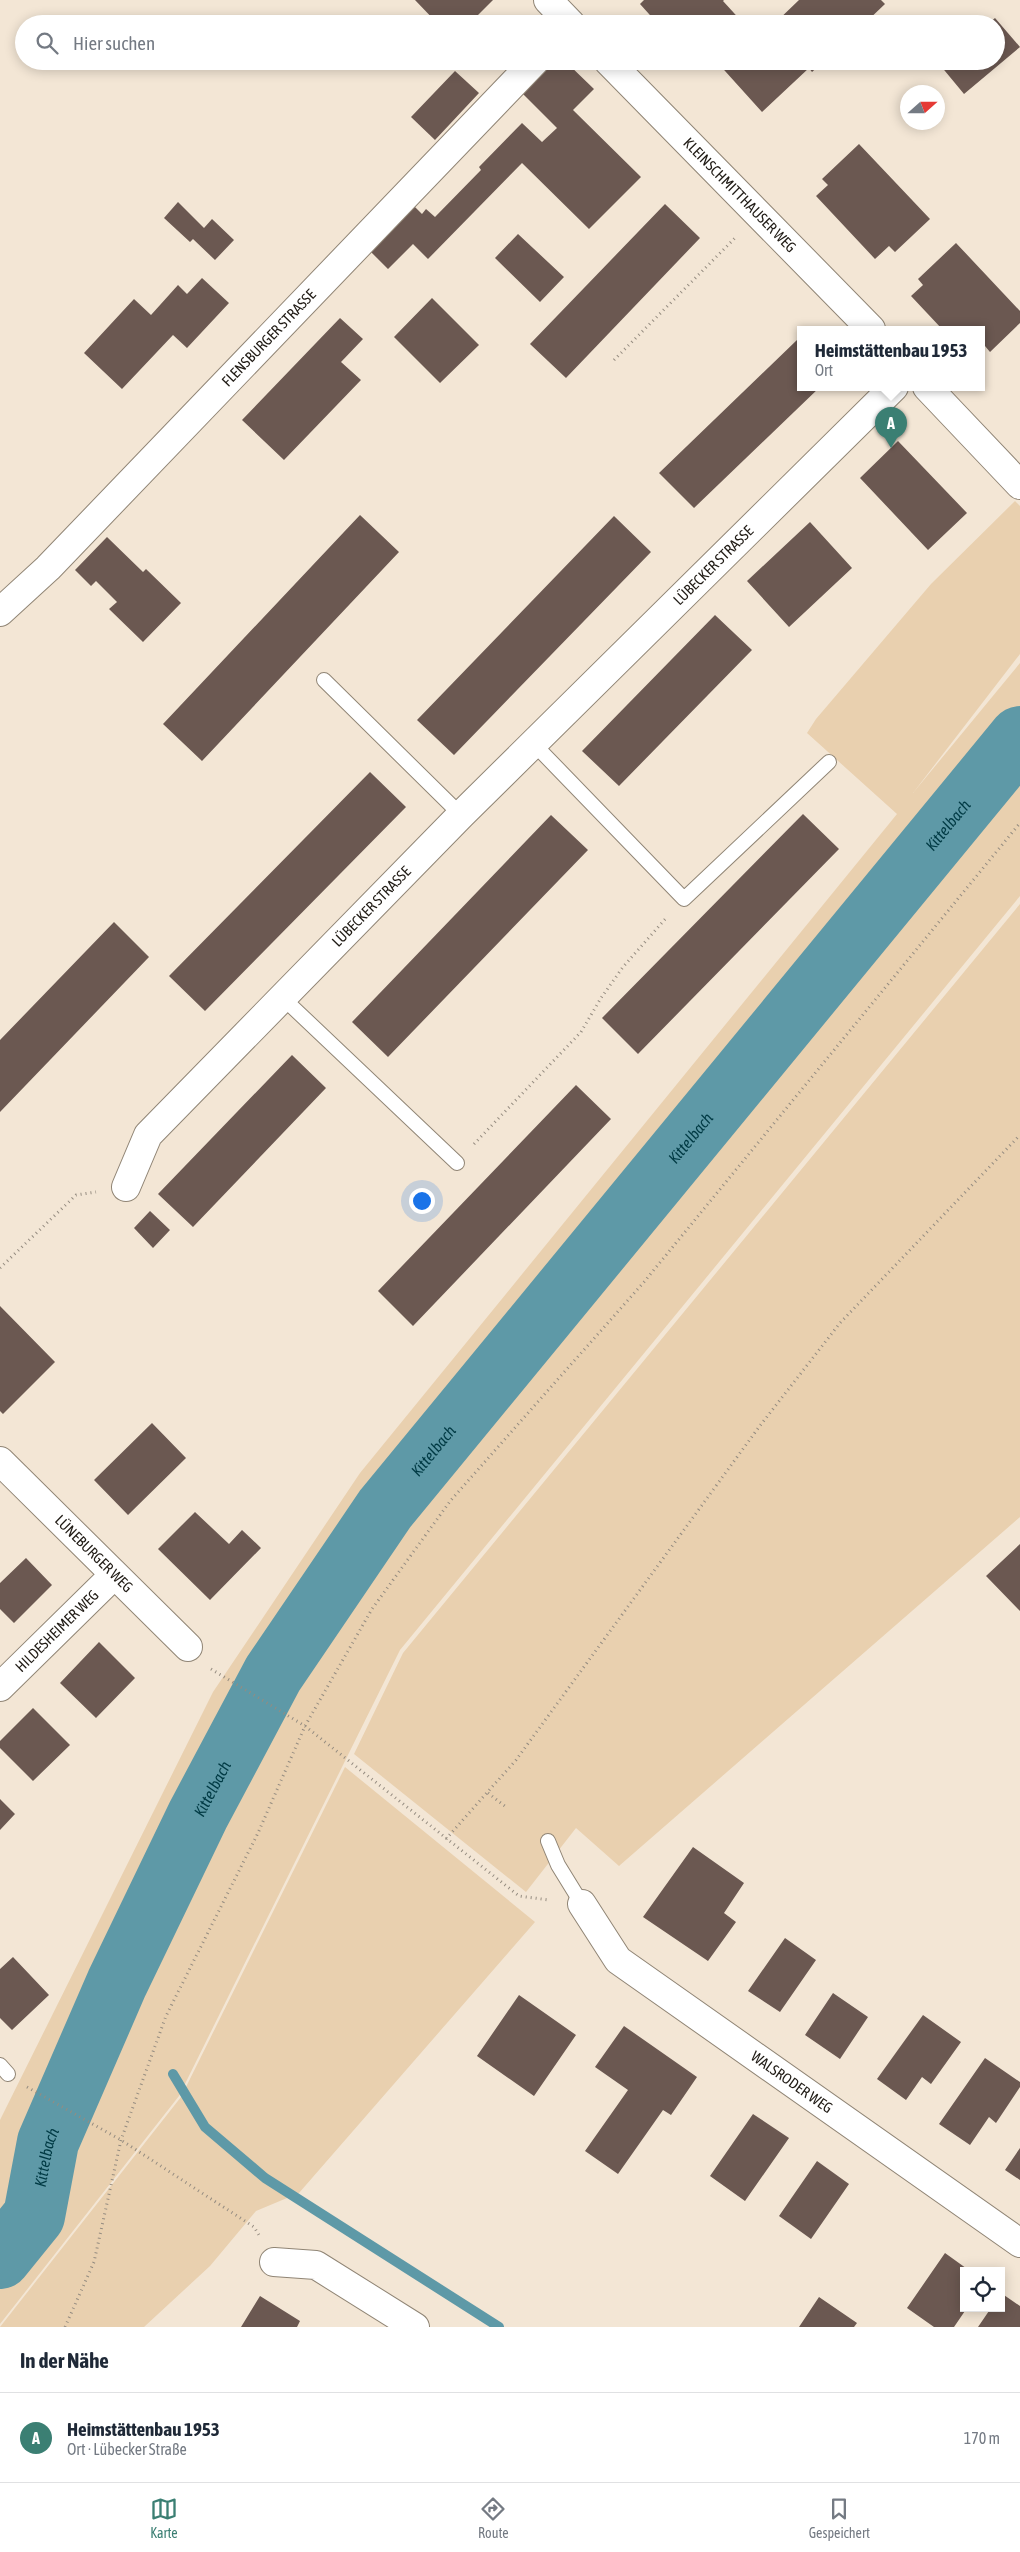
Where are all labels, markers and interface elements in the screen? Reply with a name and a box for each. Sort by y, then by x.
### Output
search box [15,15,1005,70]
icon: search [33,29,61,57]
text: Hier suchen [73,32,155,54]
north arrow [900,85,945,130]
street label: KLEINSCHMITTHAUSER WEG [680,134,800,256]
street label: FLENSBURGER STRASSE [218,285,319,390]
popup [797,326,985,391]
text: Heimstättenbau 1953 [815,339,967,361]
text: Ort [815,361,833,379]
pin: A [875,407,907,448]
street label: LÜBECKER STRASSE [670,522,757,608]
water label: Kittelbach [922,796,974,854]
street label: LÜBECKER STRASSE [328,862,414,950]
water label: Kittelbach [664,1109,717,1167]
your location [409,1188,435,1214]
water label: Kittelbach [407,1421,459,1479]
street label: LÜNEBURGER WEG [52,1511,137,1596]
street label: HILDESHEIMER WEG [12,1586,102,1675]
water label: Kittelbach [190,1758,234,1819]
street label: WALSRODER WEG [748,2047,836,2116]
water label: Kittelbach [31,2125,62,2188]
map controls [960,2267,1005,2312]
button: locate [960,2267,1005,2312]
text: In der Nähe [20,2348,109,2372]
text: Heimstättenbau 1953 [67,2418,220,2440]
text: A [32,2429,40,2447]
text: 170 m [964,2429,1000,2447]
text: Ort · Lübecker Straße [67,2440,187,2458]
tab: Karte [150,2495,178,2541]
tab: Route [478,2495,509,2541]
tab: Gespeichert [809,2495,870,2541]

